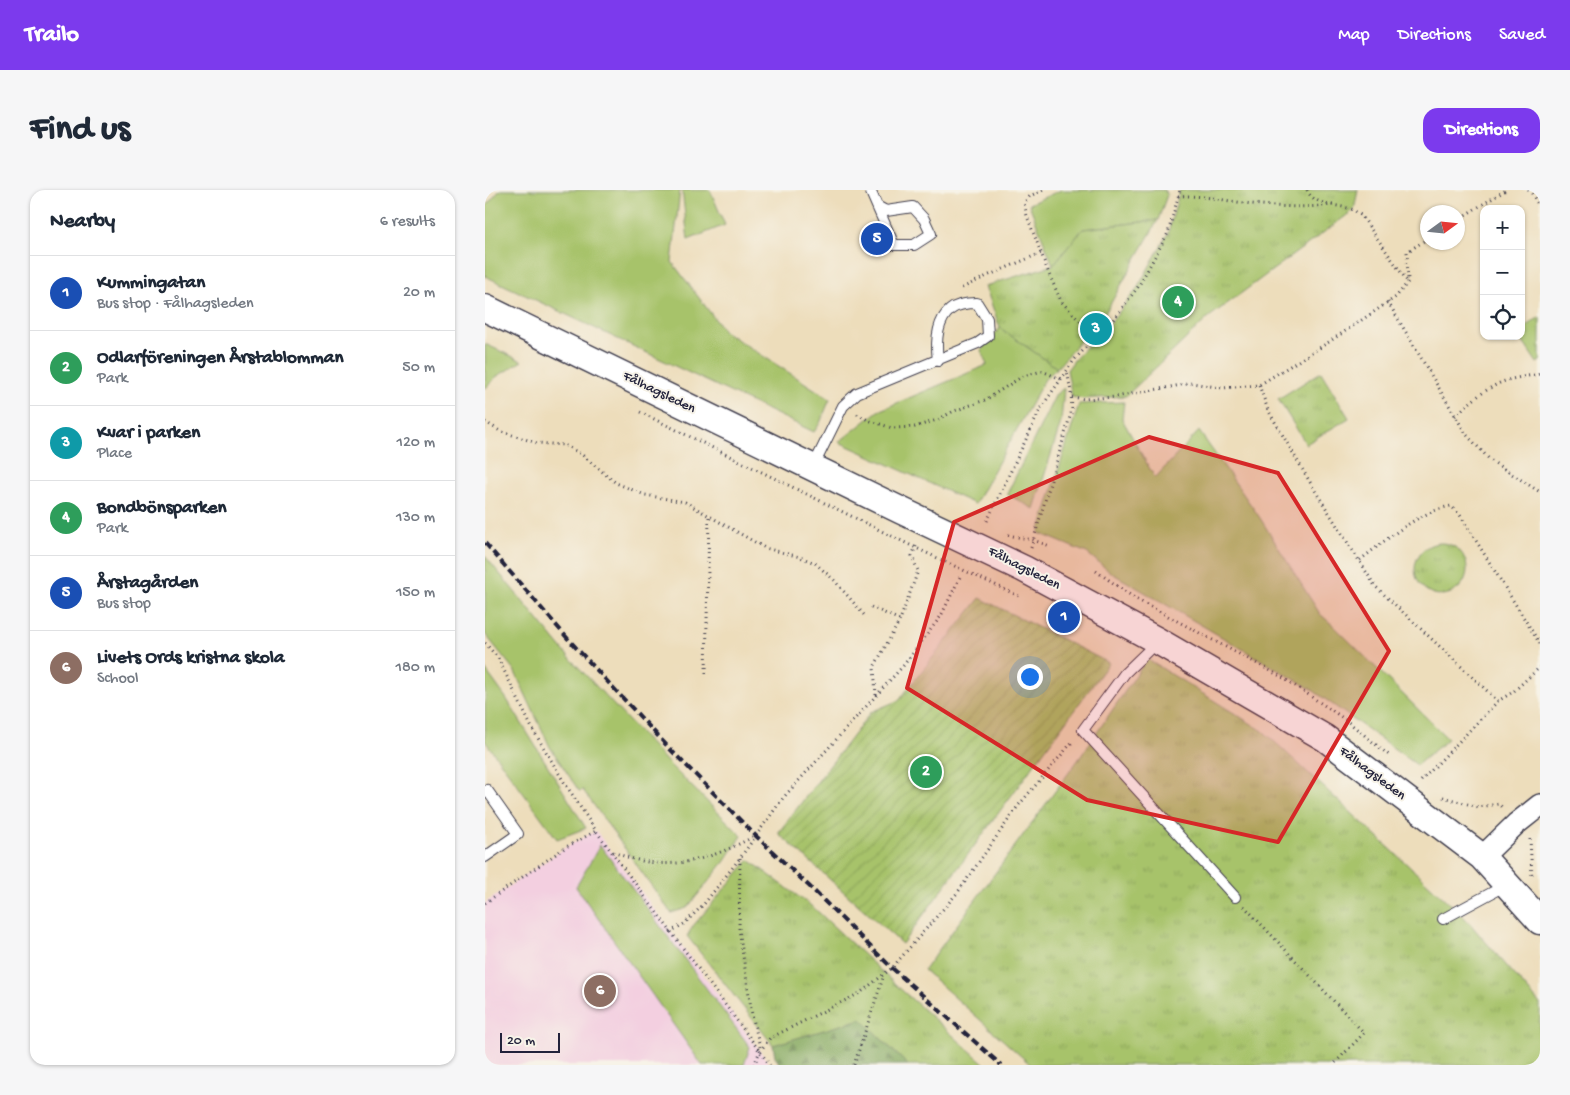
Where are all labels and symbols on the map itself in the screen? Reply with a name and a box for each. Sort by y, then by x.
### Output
north arrow [1420,205,1465,250]
pin: 5 [861,220,893,258]
pin: 4 [1162,283,1194,321]
pin: 3 [1080,310,1112,348]
street label: Fålhagsleden [619,368,698,418]
street label: Fålhagsleden [984,543,1063,595]
pin: 1 [1048,598,1080,636]
your location [1017,664,1043,690]
street label: Fålhagsleden [1335,743,1409,805]
pin: 2 [910,753,942,791]
pin: 6 [584,972,616,1010]
scale bar [500,1030,560,1053]

